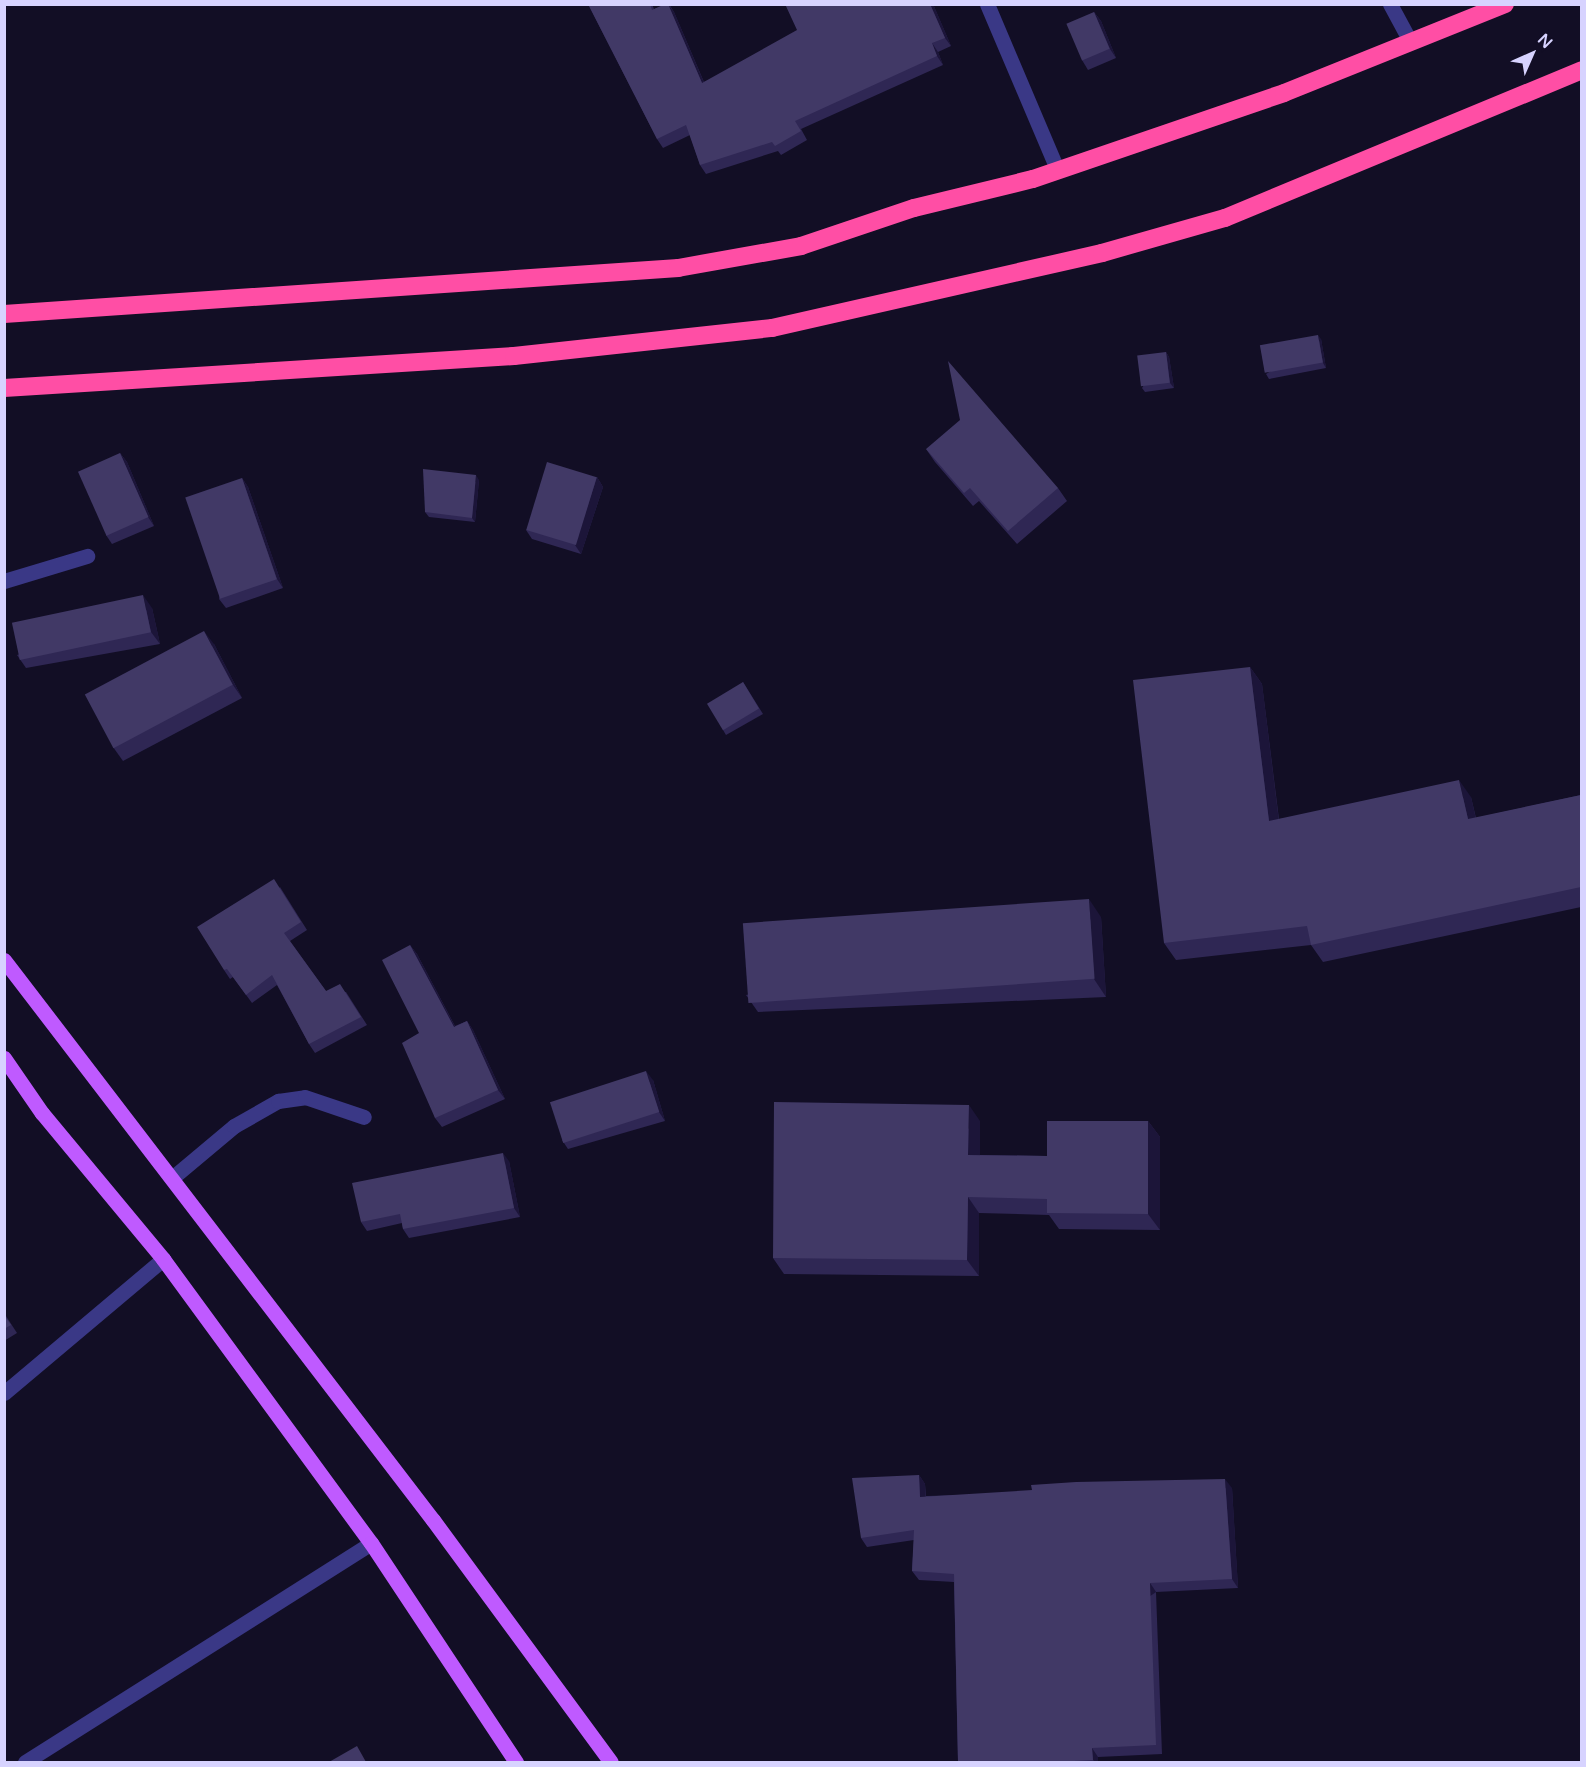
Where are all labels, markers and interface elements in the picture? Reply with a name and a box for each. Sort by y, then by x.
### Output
north arrow [1502,24,1562,84]
text: N [1533,30,1556,53]

